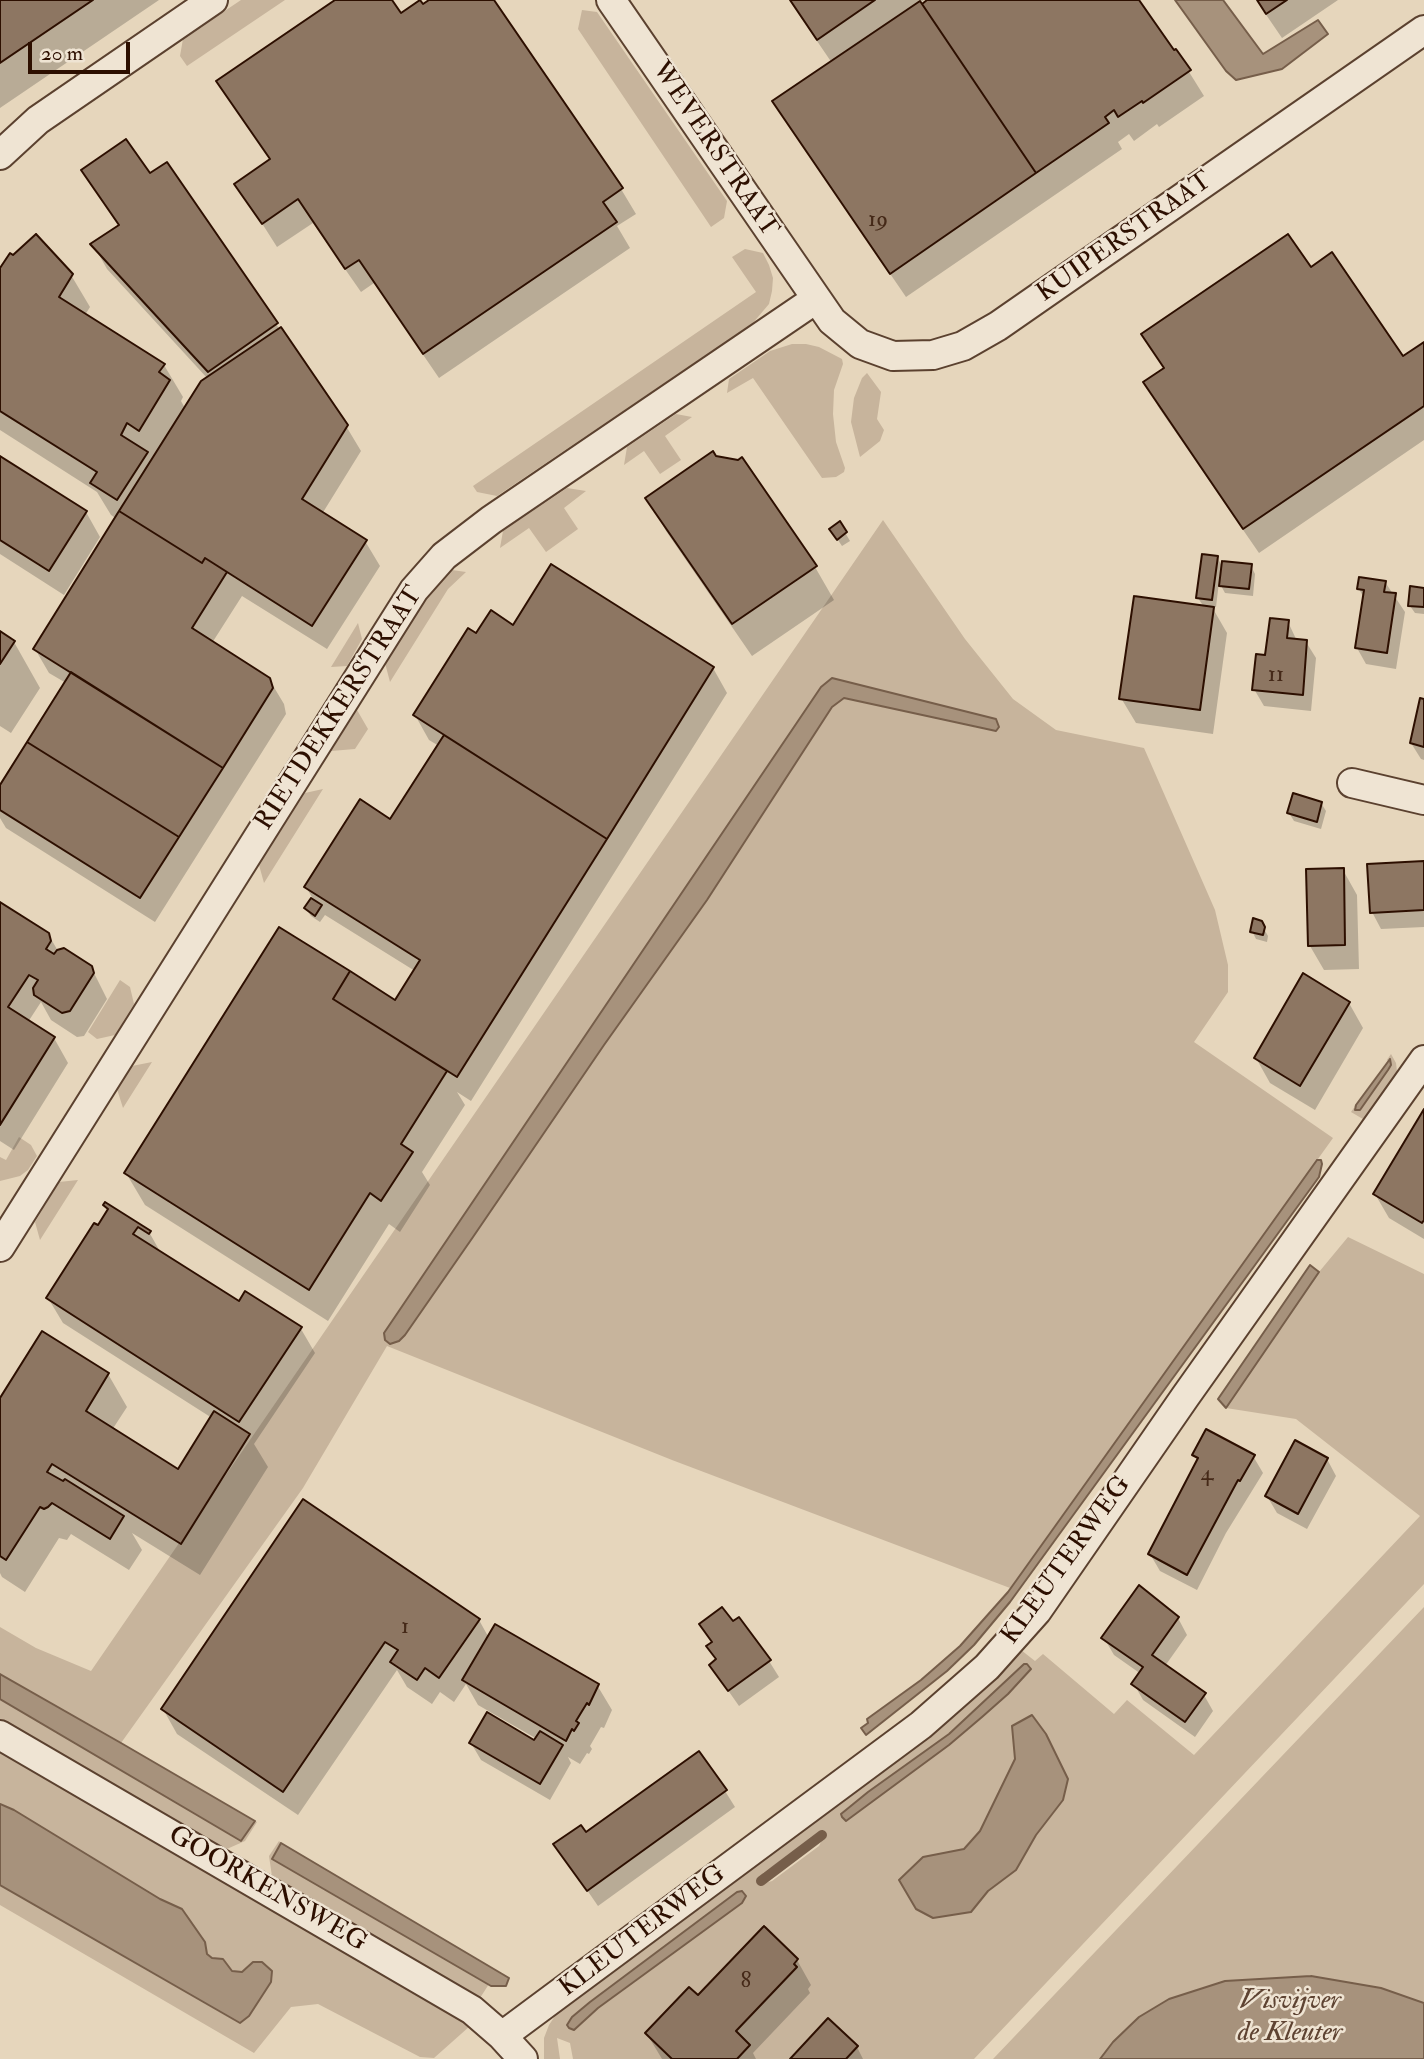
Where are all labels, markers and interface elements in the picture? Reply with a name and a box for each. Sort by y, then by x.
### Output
scale bar [32,28,133,72]
text: 20 m [41,40,83,67]
street label: WEVERSTRAAT [644,57,784,243]
street label: KUIPERSTRAAT [1031,166,1219,310]
house number: 19 [868,207,888,235]
street label: RIETDEKKERSTRAAT [249,581,431,837]
house number: 11 [1268,662,1284,690]
house number: 4 [1201,1461,1213,1489]
street label: KLEUTERWEG [996,1471,1138,1651]
house number: 1 [401,1614,409,1642]
street label: GOORKENSWEG [162,1820,372,1960]
street label: KLEUTERWEG [554,1859,732,2005]
house number: 8 [741,1968,751,1996]
water label: Visvijver de Kleuter [1238,1985,1342,2051]

